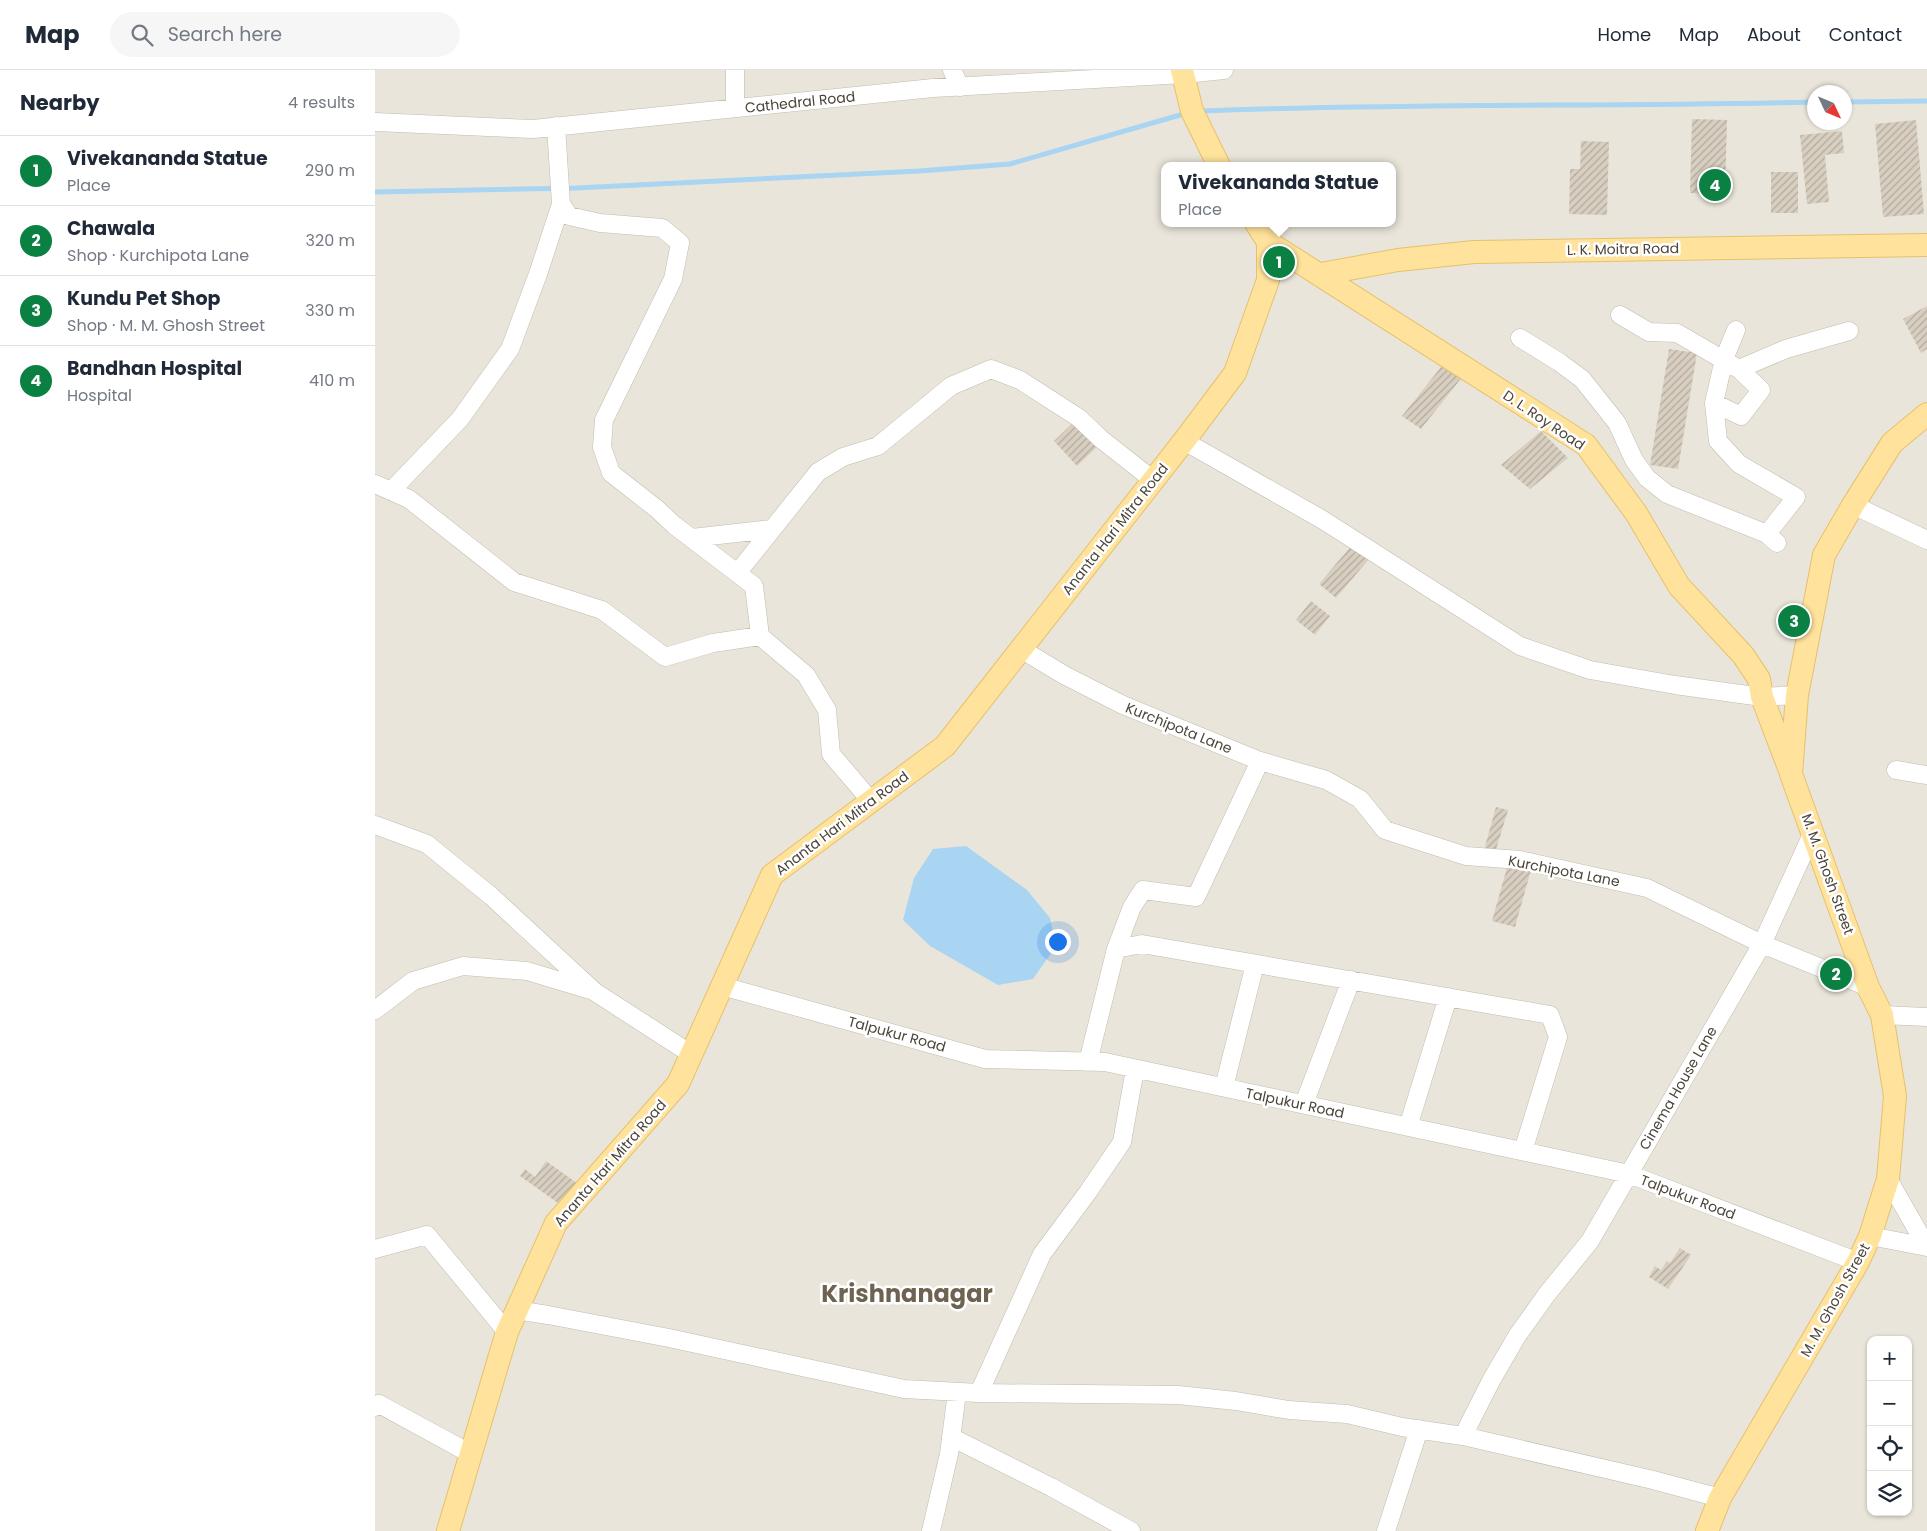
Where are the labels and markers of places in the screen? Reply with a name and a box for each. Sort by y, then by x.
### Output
pin: 4 [1699,166,1731,204]
pin: 1 [1263,243,1295,281]
pin: 3 [1778,602,1810,640]
pin: 2 [1820,955,1852,993]

